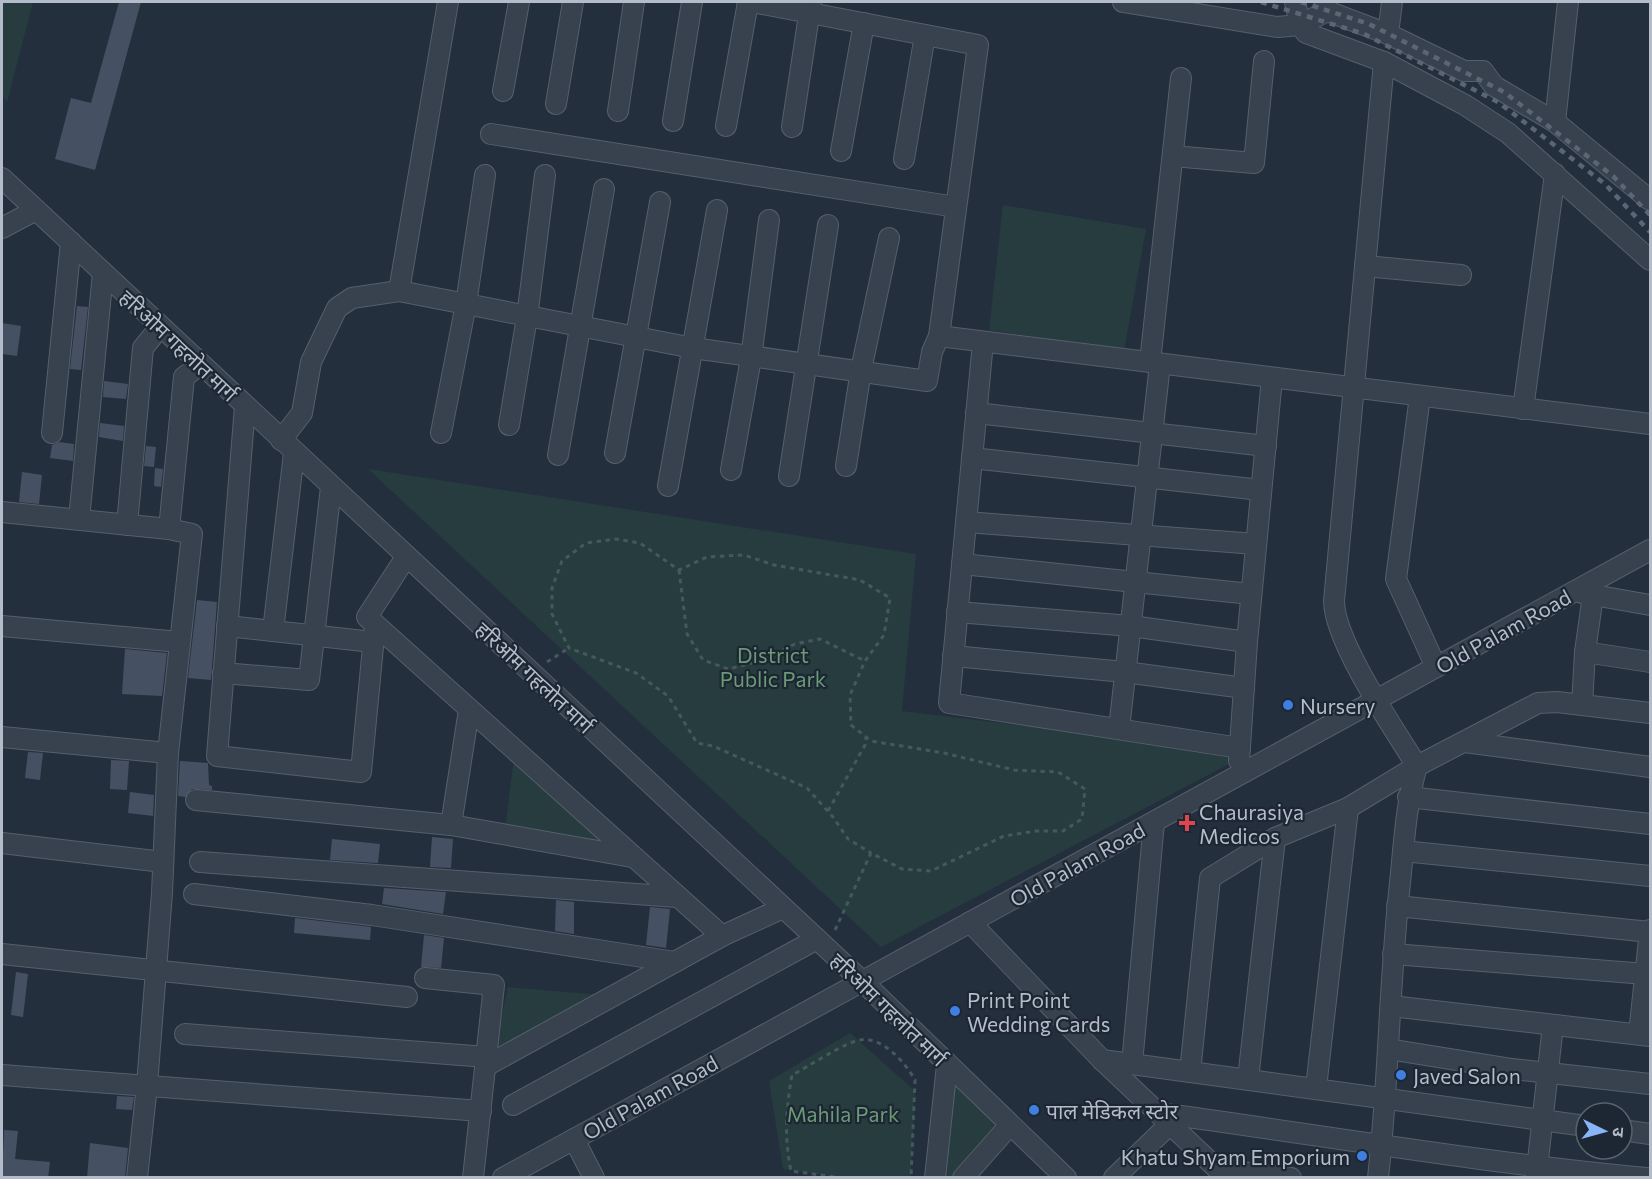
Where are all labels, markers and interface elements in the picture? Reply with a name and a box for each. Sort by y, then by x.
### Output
street label: हरिओम गहलोत मार्ग [115,284,244,407]
street label: Old Palam Road [1431,584,1575,678]
street label: हरिओम गहलोत मार्ग [471,616,600,739]
park label: District Public Park [720,642,826,691]
place label: Nursery [1300,693,1376,718]
marker: Nursery [1281,698,1295,712]
place label: Chaurasiya Medicos [1199,799,1304,848]
marker: Chaurasiya Medicos [1180,816,1194,830]
street label: Old Palam Road [1005,817,1149,911]
street label: हरिओम गहलोत मार्ग [826,947,953,1071]
place label: Print Point Wedding Cards [967,987,1110,1036]
marker: Print Point Wedding Cards [948,1004,962,1018]
street label: Old Palam Road [578,1050,722,1144]
place label: Javed Salon [1413,1063,1521,1088]
marker: Javed Salon [1394,1068,1408,1082]
place label: पाल मेडिकल स्टोर [1046,1098,1178,1123]
park label: Mahila Park [787,1101,899,1126]
north arrow [1574,1101,1634,1161]
marker: पाल मेडिकल स्टोर [1027,1103,1041,1117]
text: उ [1610,1127,1629,1138]
place label: Khatu Shyam Emporium [1121,1144,1350,1169]
marker: Khatu Shyam Emporium [1355,1149,1369,1163]

